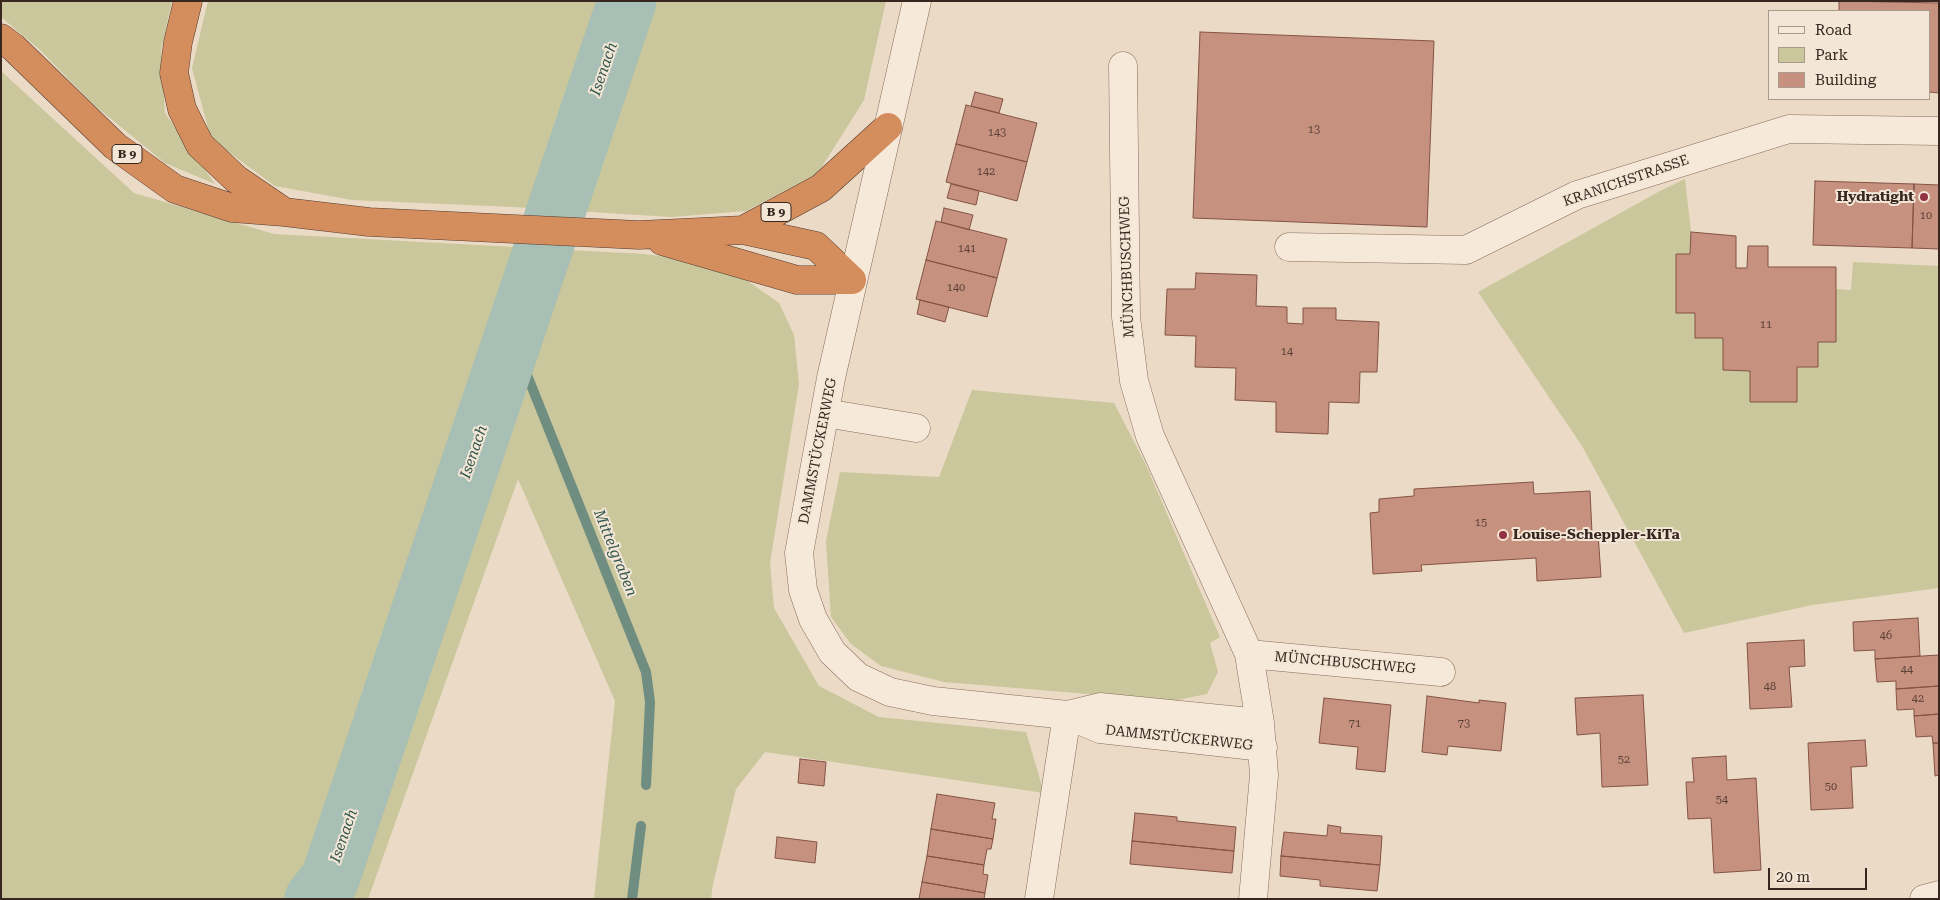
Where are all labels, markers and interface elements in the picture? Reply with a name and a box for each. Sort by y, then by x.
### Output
legend [1768,10,1930,100]
text: Road [1815,21,1852,39]
water label: Isenach [587,40,621,98]
text: Park [1815,46,1848,64]
text: Building [1815,71,1876,89]
house number: 13 [1308,123,1320,137]
house number: 143 [988,126,1006,140]
road number: B 9 [112,144,142,164]
street label: KRANICHSTRASSE [1561,152,1691,210]
house number: 142 [977,165,995,179]
place label: Hydratight [1837,189,1914,205]
marker: Hydratight [1918,191,1930,203]
street label: MÜNCHBUSCHWEG [1116,196,1138,338]
road number: B 9 [761,202,791,222]
house number: 10 [1920,209,1932,223]
house number: 141 [958,242,976,256]
house number: 140 [947,281,965,295]
house number: 11 [1760,318,1772,332]
house number: 14 [1281,345,1293,359]
street label: DAMMSTÜCKERWEG [796,376,840,526]
water label: Isenach [457,423,491,481]
water label: Mittelgraben [589,507,641,599]
house number: 15 [1475,516,1487,530]
place label: Louise-Scheppler-KiTa [1513,527,1680,543]
marker: Louise-Scheppler-KiTa [1497,529,1509,541]
house number: 46 [1880,629,1892,643]
street label: MÜNCHBUSCHWEG [1274,648,1416,678]
house number: 44 [1901,663,1913,677]
house number: 48 [1764,680,1776,694]
house number: 42 [1912,692,1924,706]
house number: 71 [1349,717,1361,731]
house number: 73 [1458,717,1470,731]
street label: DAMMSTÜCKERWEG [1104,722,1254,754]
house number: 52 [1618,753,1630,767]
house number: 50 [1825,780,1837,794]
house number: 54 [1716,793,1728,807]
water label: Isenach [327,807,361,865]
scale bar [1770,858,1869,890]
text: 20 m [1776,868,1810,886]

